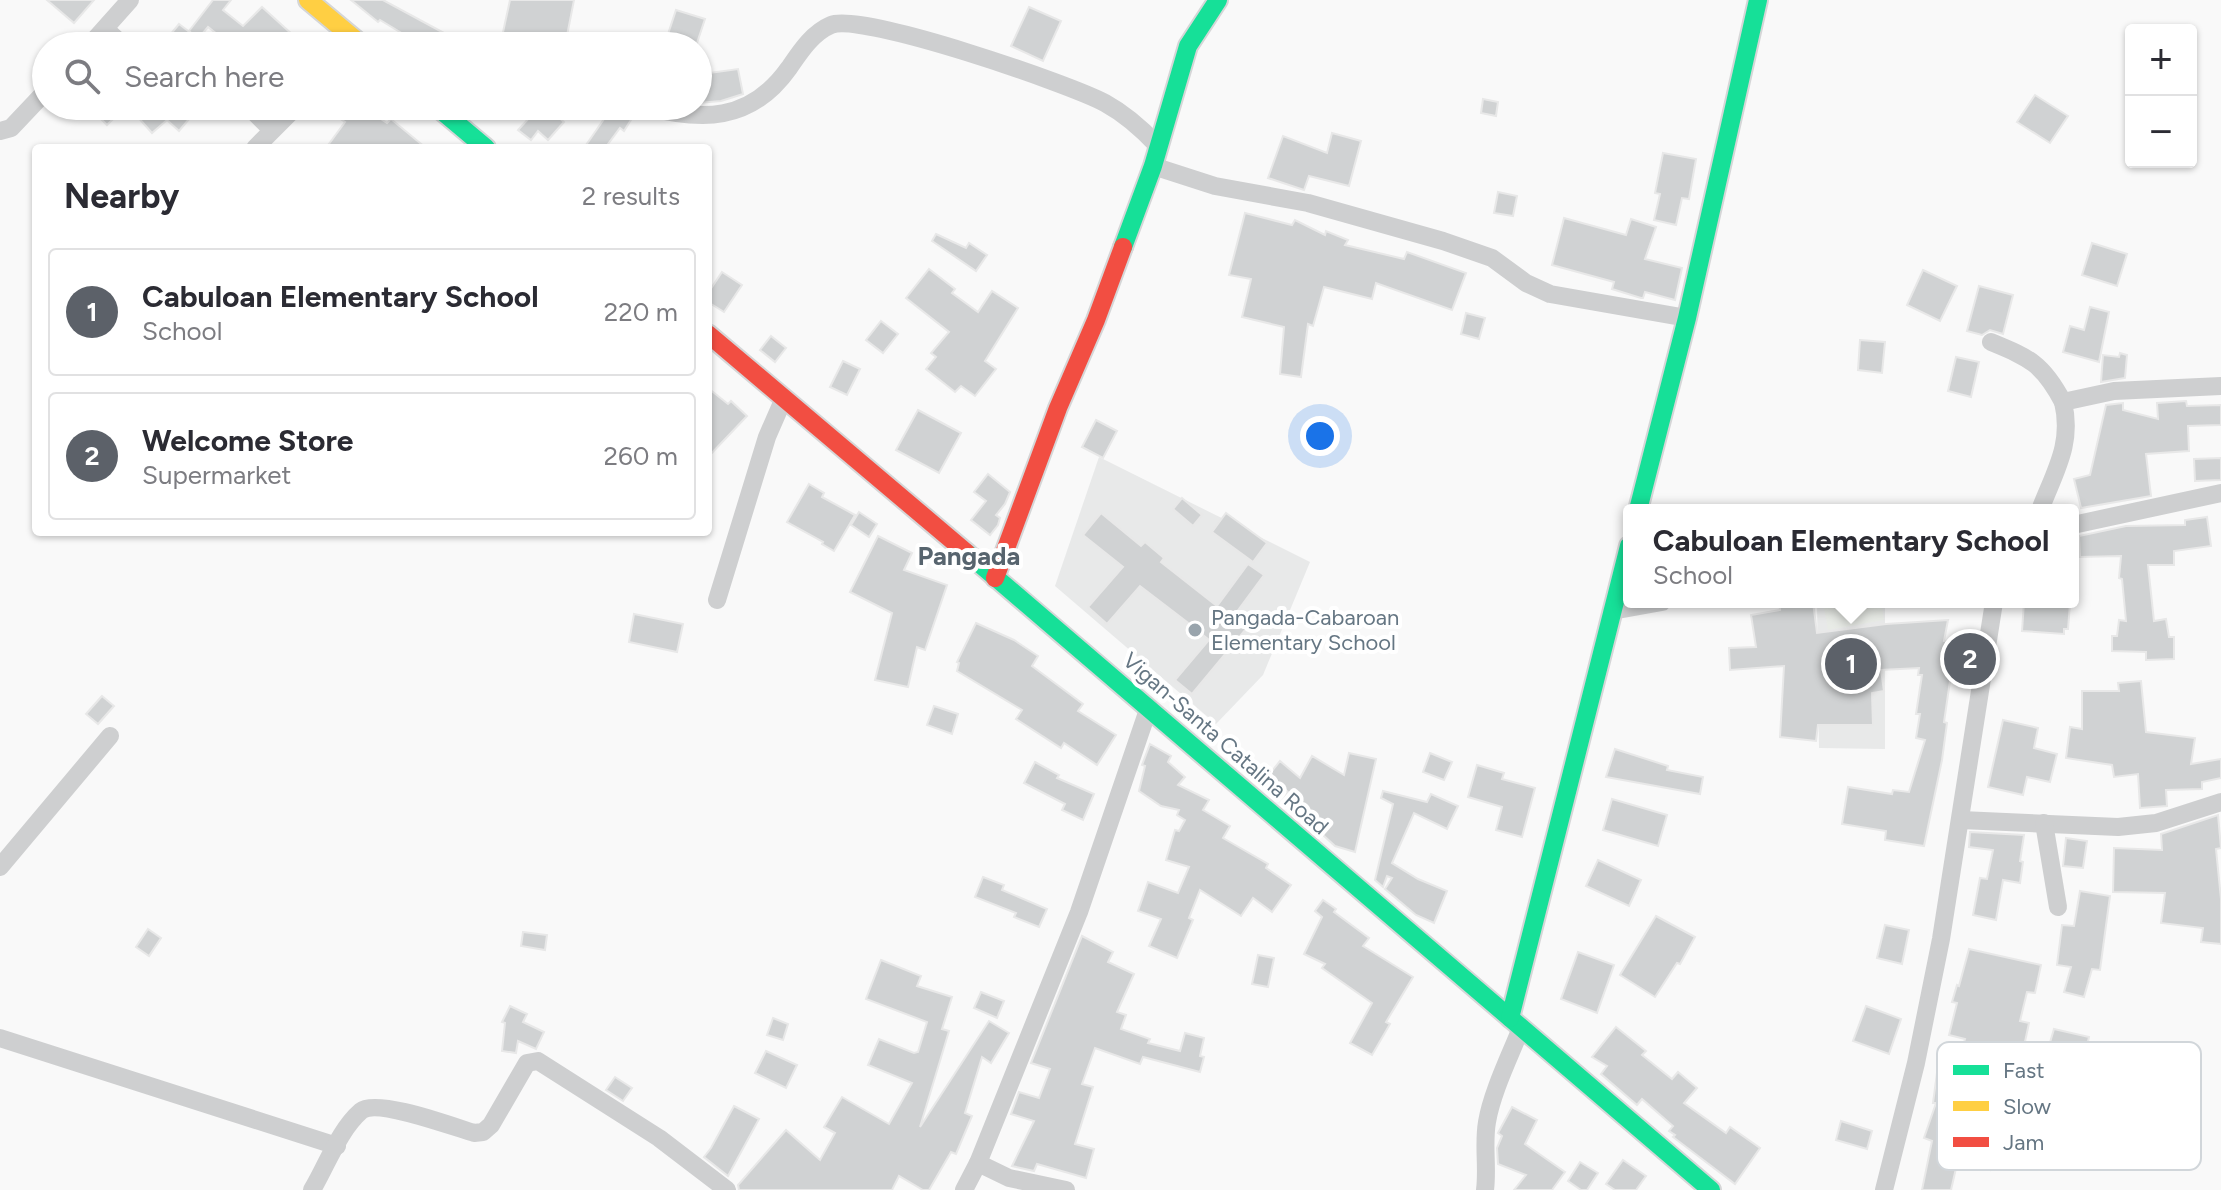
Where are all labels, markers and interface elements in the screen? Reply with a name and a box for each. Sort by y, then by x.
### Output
map controls [2125,24,2197,168]
button: + [2125,24,2197,96]
search box [32,32,712,120]
icon: search [60,54,104,98]
text: Search here [124,58,284,95]
button: − [2125,96,2197,168]
text: Nearby [64,176,179,217]
text: 2 results [582,180,680,212]
text: Cabuloan Elementary School [142,278,539,315]
text: 1 [87,296,97,328]
text: 220 m [604,296,678,328]
text: School [142,315,222,347]
your location [1300,416,1340,456]
text: Welcome Store [142,422,353,459]
text: 2 [84,440,100,472]
text: 260 m [604,440,678,472]
text: Supermarket [142,459,291,491]
popup [1623,504,2079,608]
text: Cabuloan Elementary School [1653,522,2049,559]
district label: Pangada [918,540,1020,572]
text: School [1653,559,1733,591]
place label: Pangada-Cabaroan Elementary School [1211,604,1399,656]
marker: Pangada-Cabaroan Elementary School [1186,621,1204,639]
pin: 2 [1944,629,1996,689]
pin: 1 [1825,634,1877,694]
street label: Vigan-Santa Catalina Road [1117,647,1334,840]
legend [1937,1042,2201,1170]
text: Fast [2003,1057,2045,1084]
text: Slow [2003,1093,2052,1120]
text: Jam [2003,1129,2044,1156]

